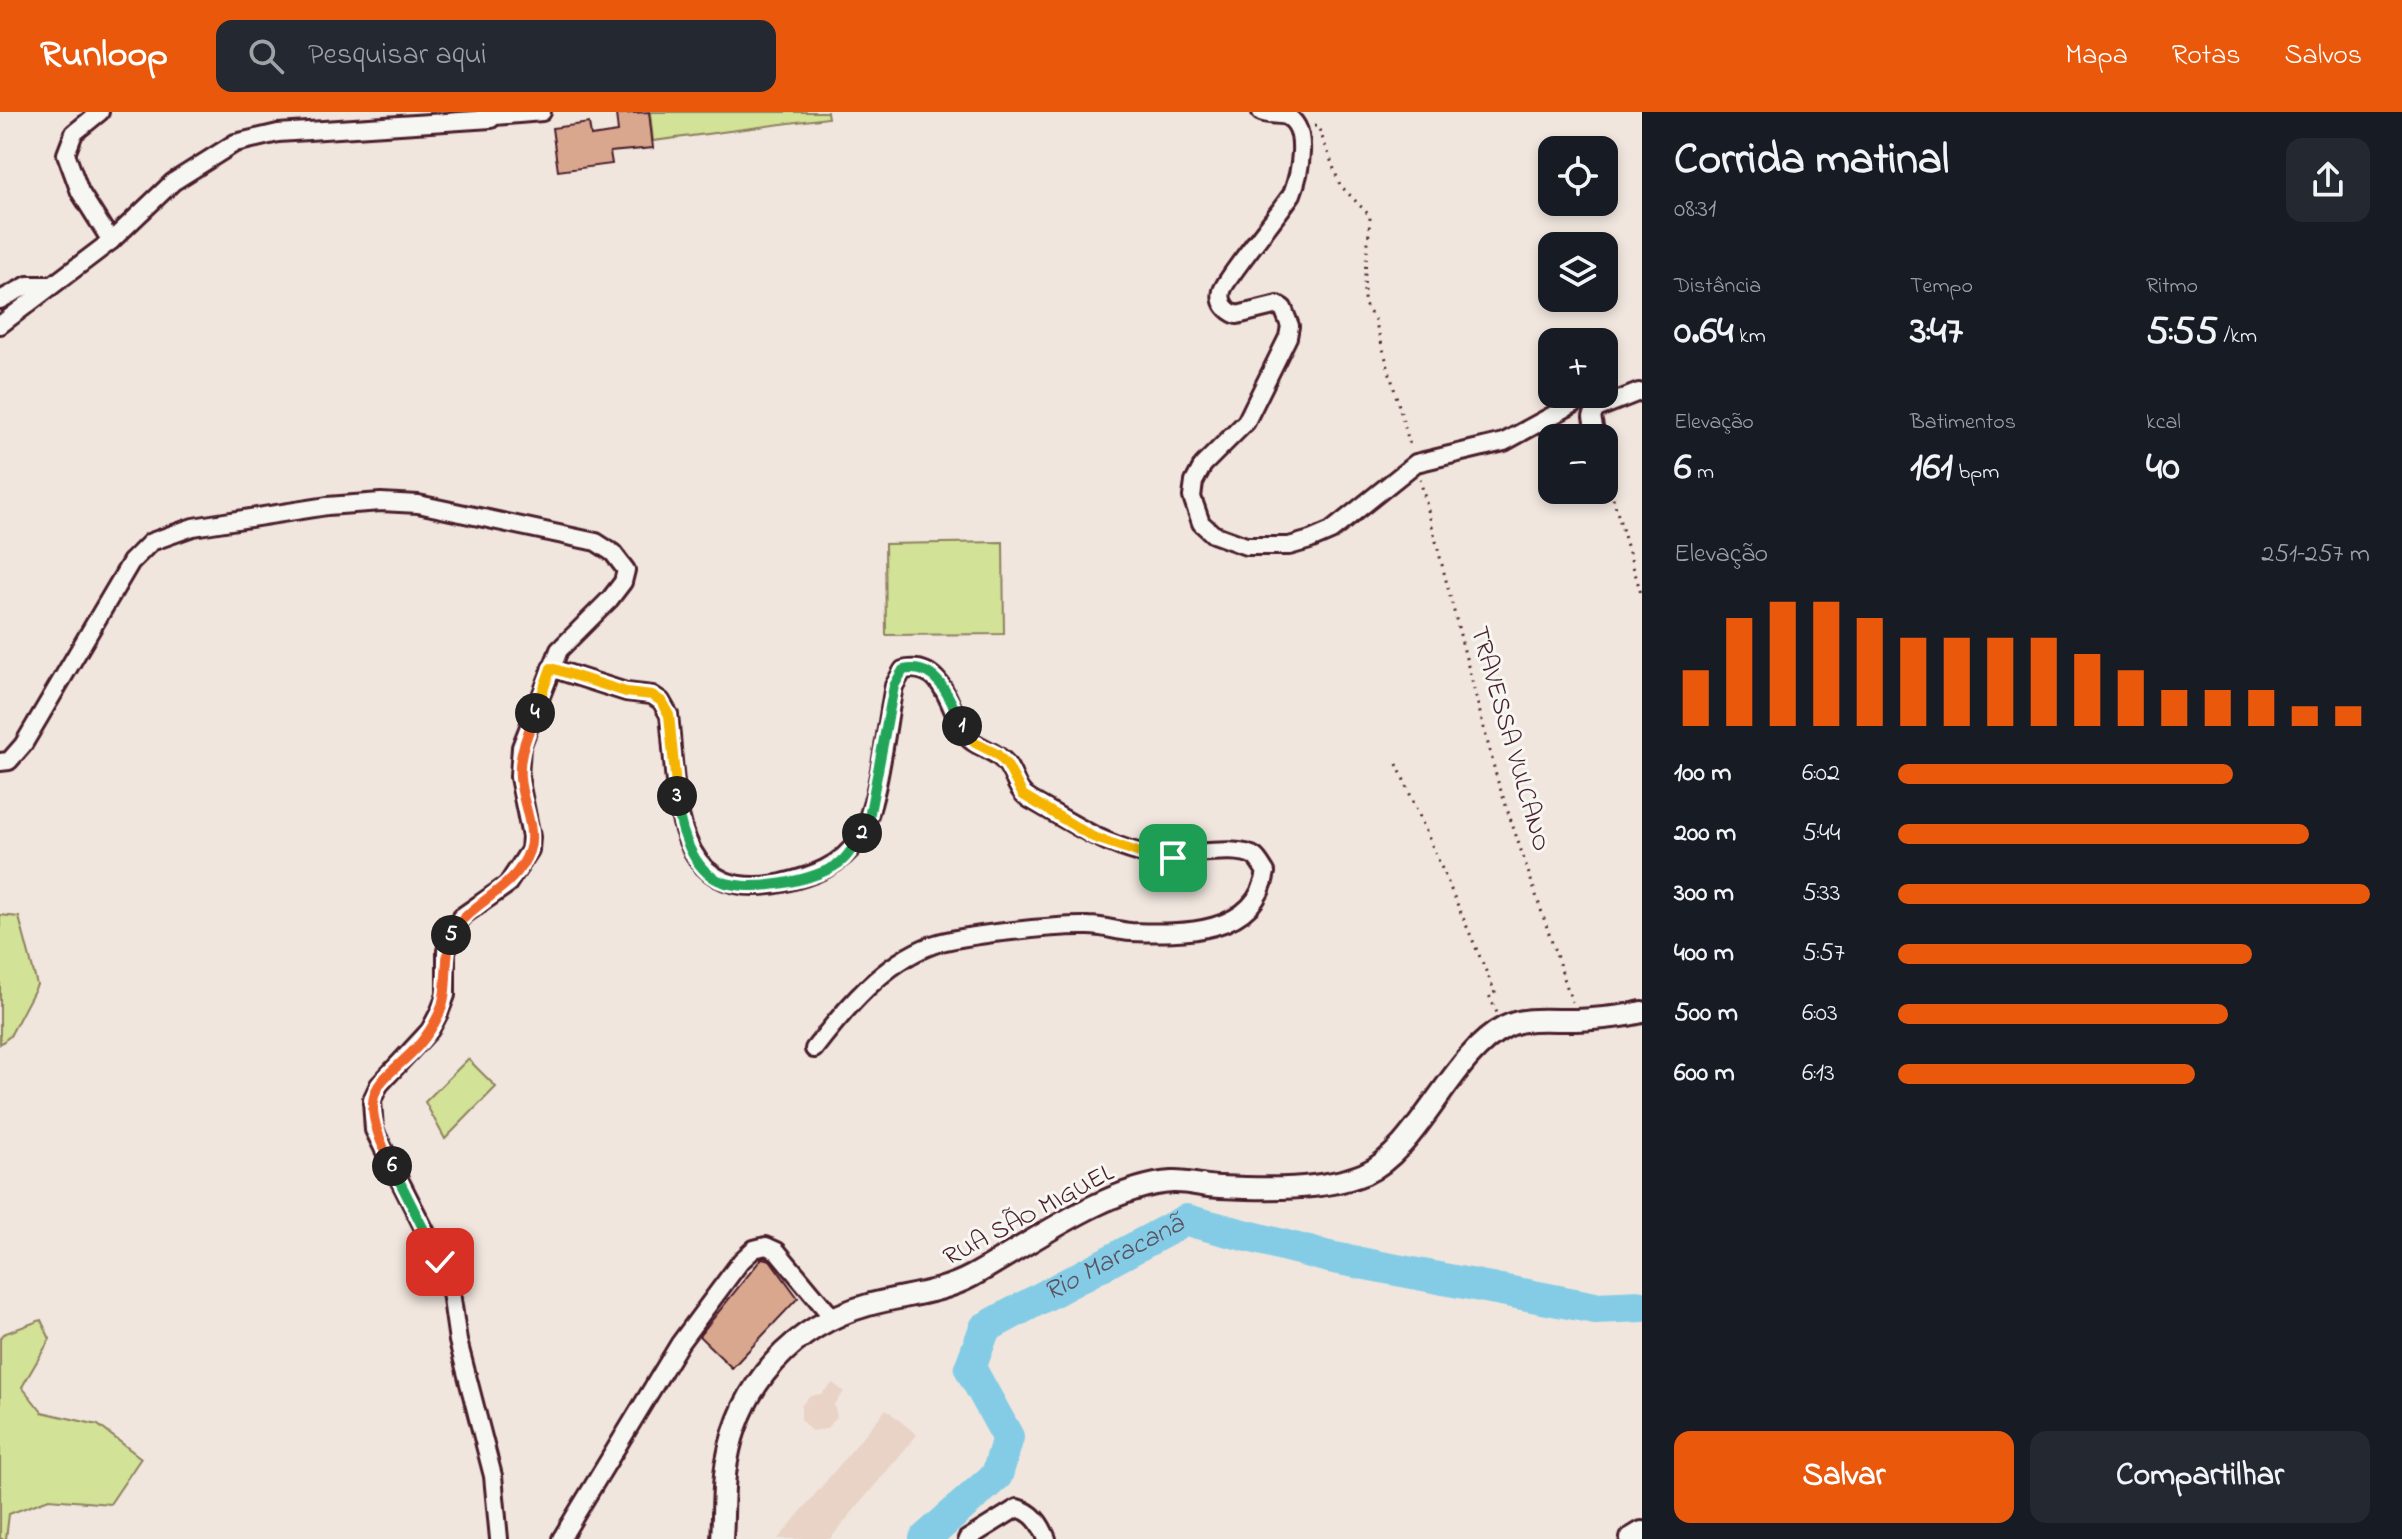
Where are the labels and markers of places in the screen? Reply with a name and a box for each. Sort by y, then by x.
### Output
pin: 4 [515,693,555,733]
pin: 1 [942,706,982,746]
pin: 3 [657,776,697,816]
pin: 2 [842,813,882,853]
pin [1139,824,1207,892]
pin: 5 [431,915,471,955]
pin: 6 [372,1146,412,1186]
pin [406,1228,474,1296]

